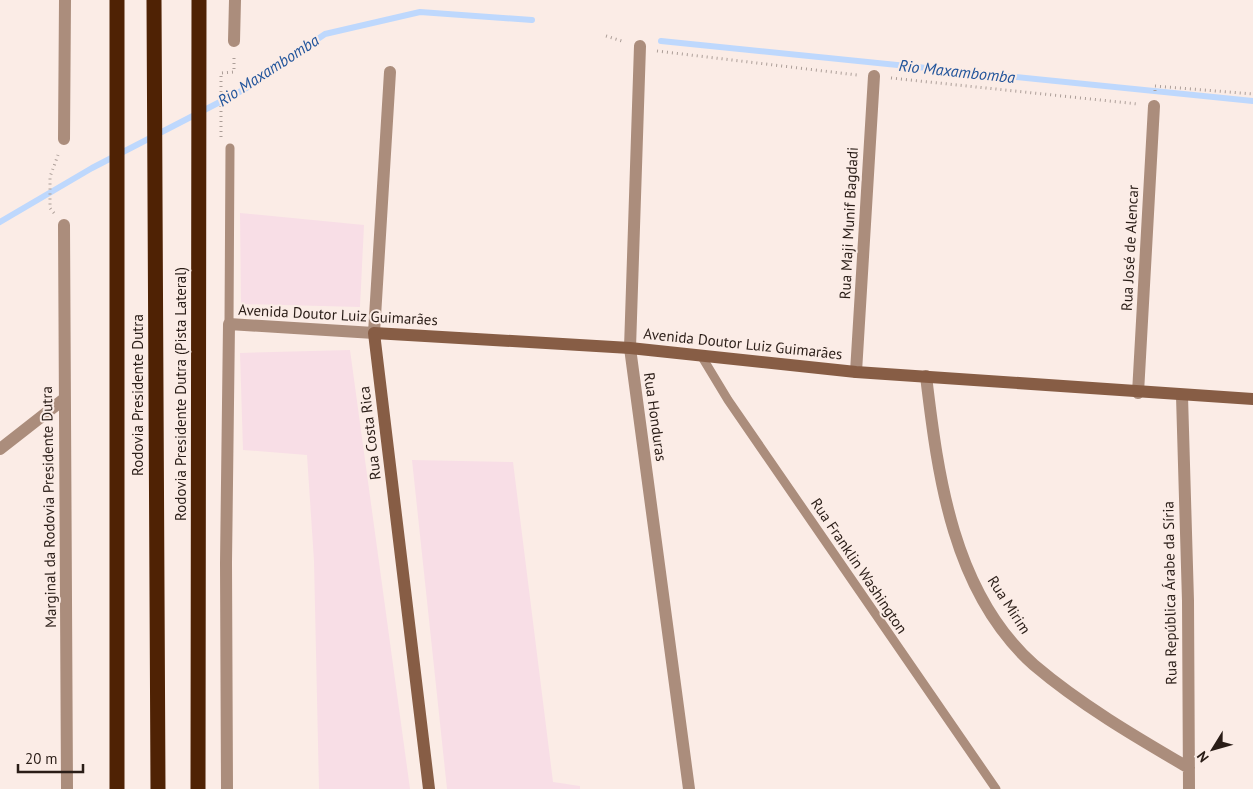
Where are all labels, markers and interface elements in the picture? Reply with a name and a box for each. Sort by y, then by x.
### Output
water label: Rio Maxambomba [213,30,323,110]
water label: Rio Maxambomba [898,55,1016,87]
street label: Rua Maji Munif Bagdadi [835,146,862,300]
street label: Rua José de Alencar [1117,184,1142,311]
street label: Rodovia Presidente Dutra (Pista Lateral) [171,267,190,521]
street label: Avenida Doutor Luiz Guimarães [238,300,438,329]
street label: Rodovia Presidente Dutra [128,314,147,476]
street label: Avenida Doutor Luiz Guimarães [643,324,843,363]
street label: Rua Honduras [640,371,671,463]
street label: Rua Costa Rica [354,385,385,481]
street label: Marginal da Rodovia Presidente Dutra [37,386,60,628]
street label: Rua Franklin Washington [807,494,912,637]
street label: Rua República Árabe da Síria [1158,501,1181,685]
street label: Rua Mirim [984,572,1035,637]
north arrow [1188,724,1238,774]
scale bar [18,742,82,774]
text: N [1193,748,1213,766]
text: 20 m [25,749,58,768]

